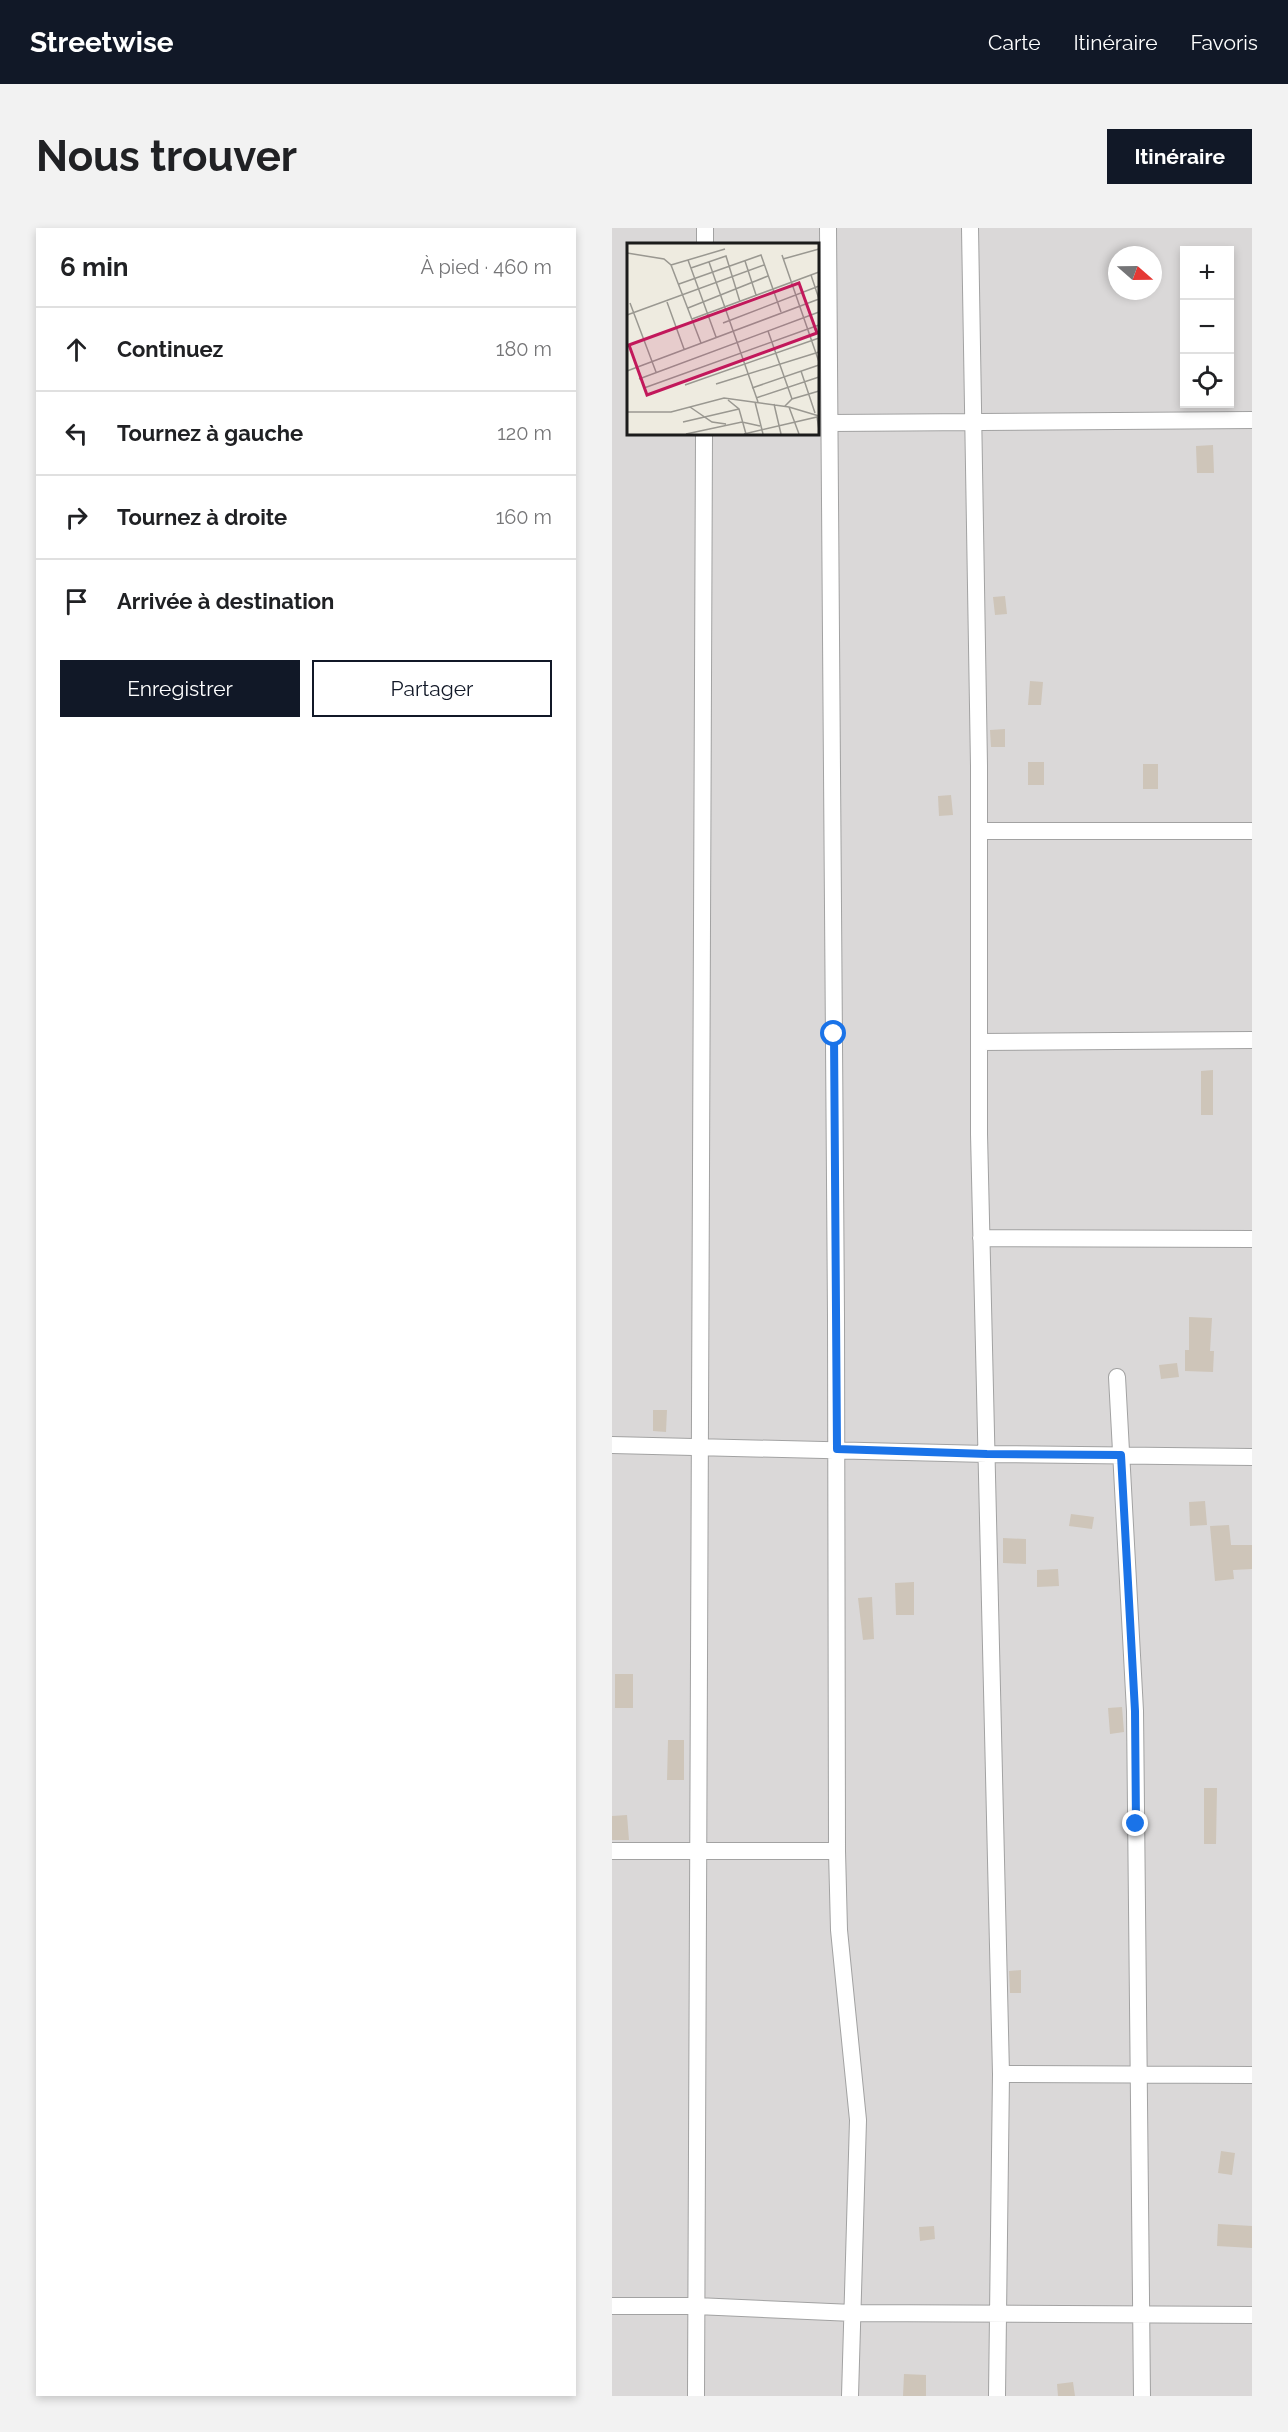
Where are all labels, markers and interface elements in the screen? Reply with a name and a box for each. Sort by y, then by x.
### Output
text: Streetwise [30,26,174,59]
text: Carte [988,30,1040,55]
text: Itinéraire [1073,30,1157,55]
text: Favoris [1190,30,1258,55]
button: Itinéraire [1107,129,1252,184]
text: Nous trouver [36,132,297,181]
inset map [627,243,819,435]
north arrow [1108,246,1162,300]
map controls [1180,246,1234,408]
button: + [1180,246,1234,300]
text: 6 min [60,252,129,282]
text: À pied · 460 m [420,255,552,279]
button: − [1180,300,1234,354]
icon: ahead [60,333,93,366]
text: Continuez [117,336,223,362]
text: 180 m [496,337,552,361]
button: locate [1180,354,1234,408]
icon: left [60,417,93,450]
text: Tournez à gauche [117,420,303,446]
text: 120 m [497,421,552,445]
icon: right [60,501,93,534]
text: Tournez à droite [117,504,287,530]
text: 160 m [496,505,552,529]
icon: arrive [60,585,93,618]
text: Arrivée à destination [117,588,334,614]
button: Enregistrer [60,660,300,717]
button: Partager [312,660,552,717]
route start [820,1020,846,1046]
route end [1122,1810,1148,1836]

